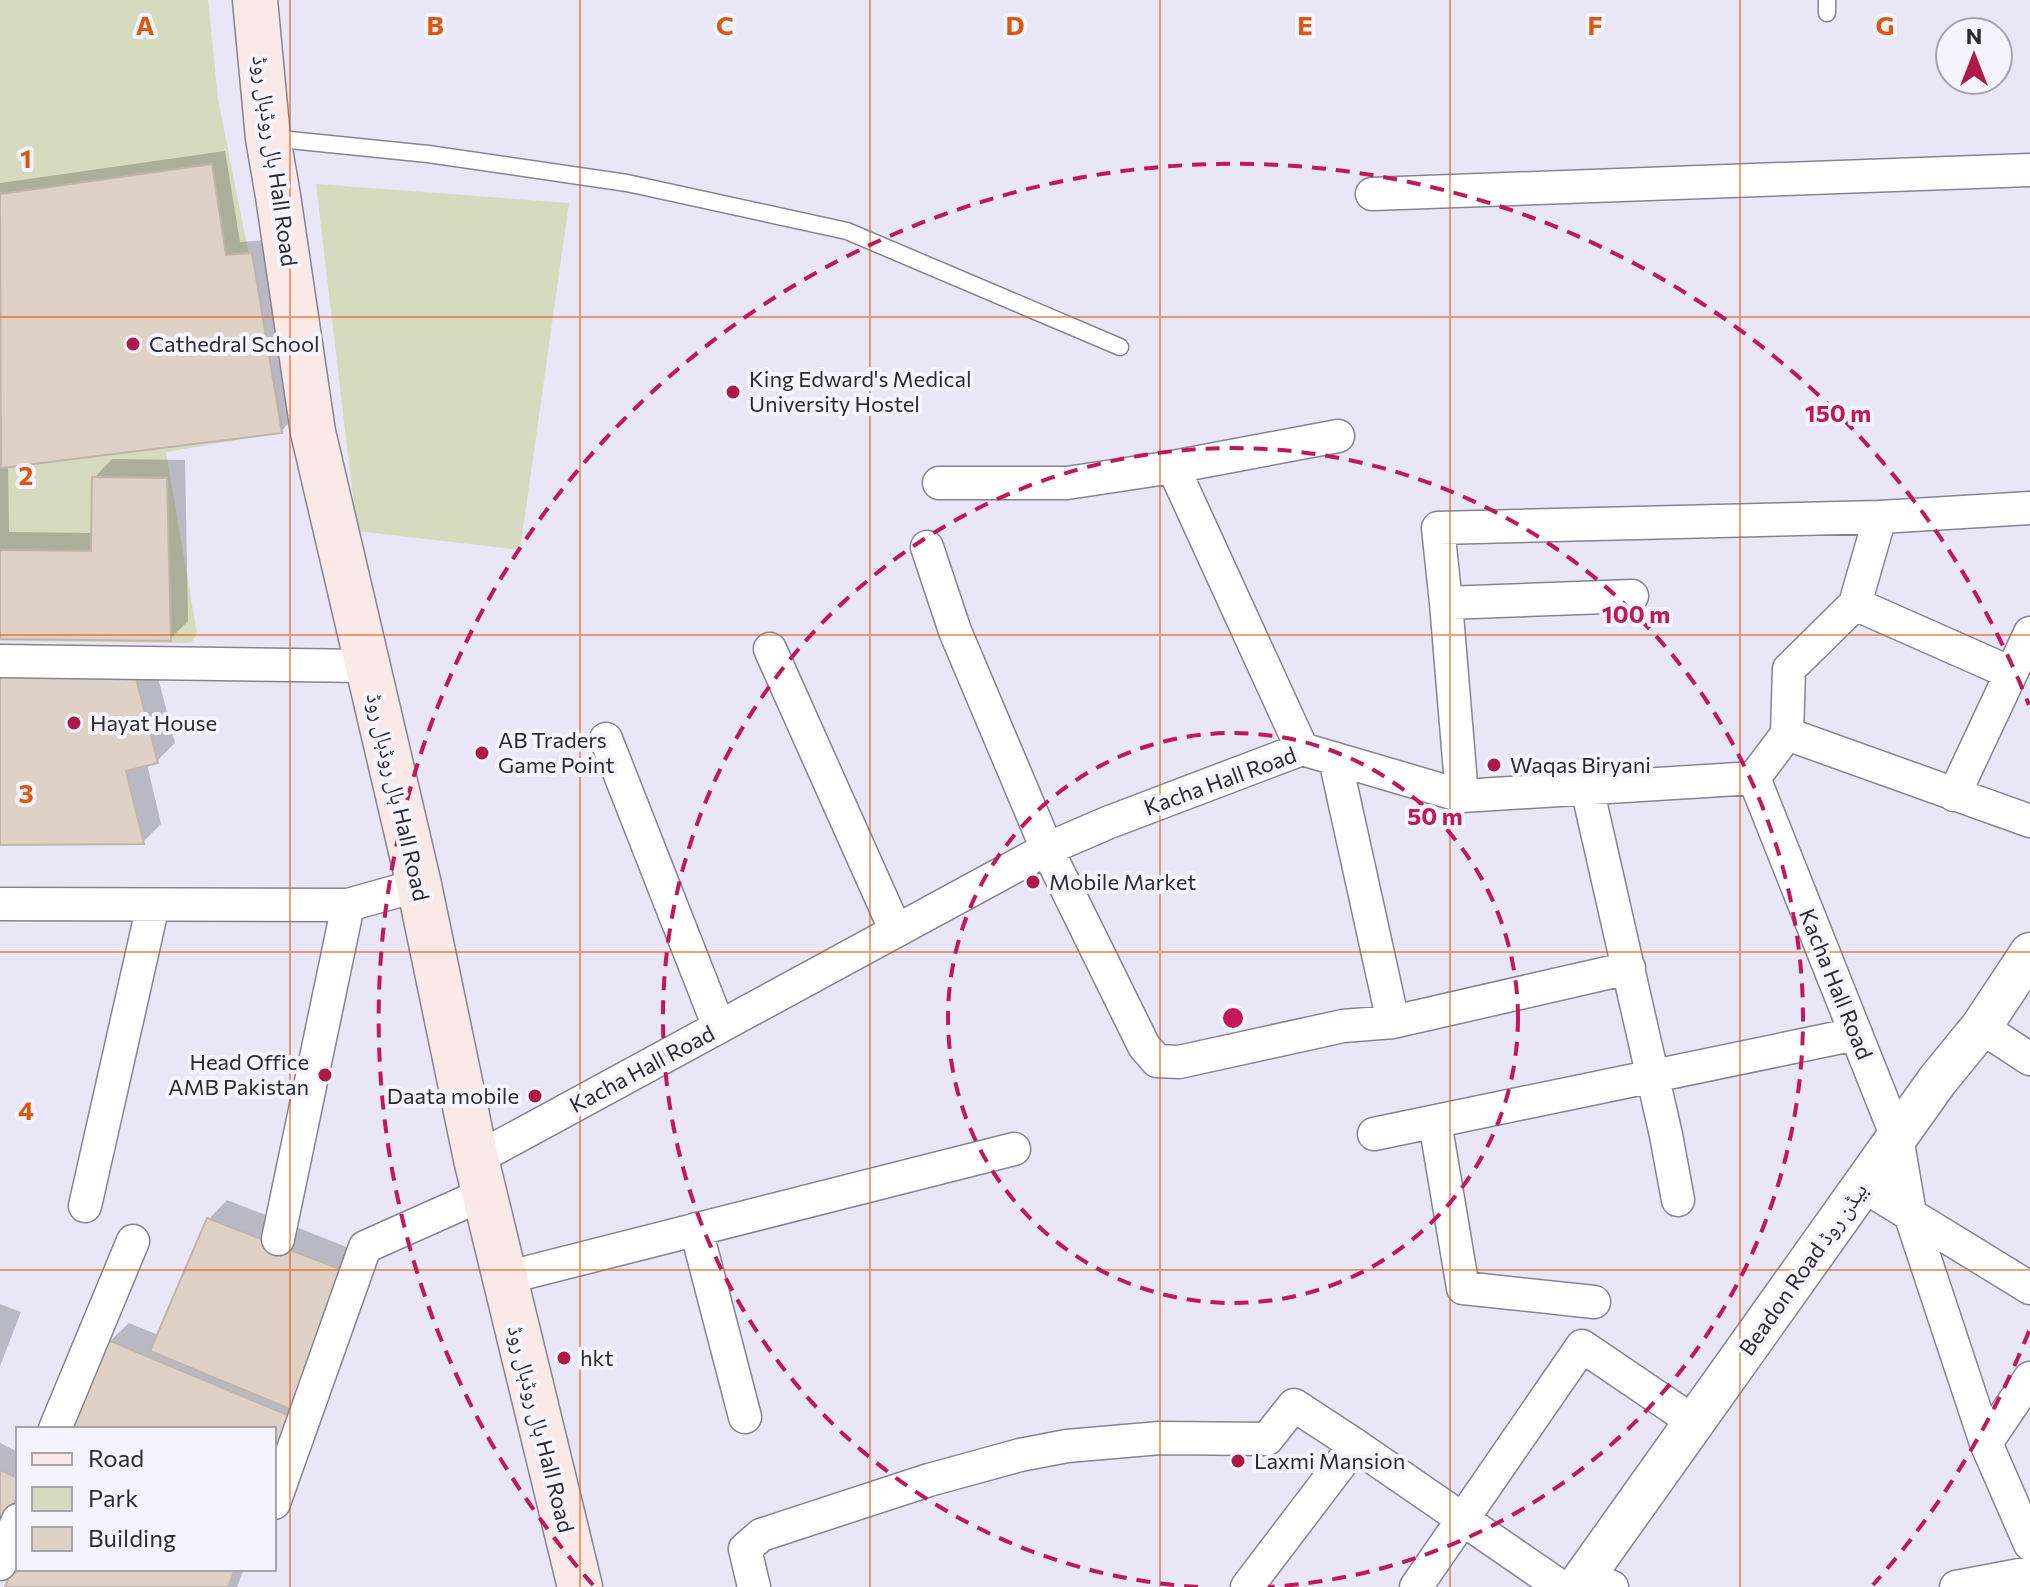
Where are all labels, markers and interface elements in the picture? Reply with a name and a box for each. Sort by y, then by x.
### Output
text: A [136,9,155,40]
text: B [426,9,444,40]
text: C [716,9,734,40]
text: D [1005,9,1025,40]
text: E [1297,9,1313,40]
text: F [1587,9,1603,40]
text: G [1876,9,1894,40]
north arrow [1934,16,2014,96]
text: N [1966,22,1982,49]
street label: ہال روڈہال روڈ Hall Road [246,54,304,268]
text: 1 [20,142,32,173]
place label: Cathedral School [149,330,320,357]
marker: Cathedral School [124,335,142,353]
place label: King Edward's Medical University Hostel [749,365,972,417]
marker: King Edward's Medical University Hostel [724,383,742,401]
text: 150 m [1805,398,1871,427]
text: 2 [19,459,33,490]
text: 100 m [1602,599,1670,628]
street label: ہال روڈہال روڈ Hall Road [360,690,436,904]
place label: Hayat House [90,709,217,736]
marker: Hayat House [65,714,83,732]
place label: AB Traders Game Point [498,726,615,778]
street label: Kacha Hall Road [1140,740,1300,821]
marker: AB Traders Game Point [473,744,491,762]
place label: Waqas Biryani [1510,751,1651,778]
marker: Waqas Biryani [1485,756,1503,774]
text: 3 [18,777,34,808]
text: 50 m [1407,801,1463,830]
place label: Mobile Market [1049,868,1196,895]
marker: Mobile Market [1024,873,1042,891]
street label: Kacha Hall Road [1794,904,1879,1063]
centre of rings [1219,1004,1247,1032]
street label: Kacha Hall Road [565,1019,719,1118]
place label: Head Office AMB Pakistan [168,1048,309,1100]
marker: Head Office AMB Pakistan [316,1066,334,1084]
place label: Daata mobile [387,1082,519,1109]
marker: Daata mobile [526,1087,544,1105]
text: 4 [18,1094,34,1125]
street label: Beadon Road بیڈن روڈ [1733,1177,1873,1361]
street label: ہال روڈہال روڈ Hall Road [502,1322,580,1536]
place label: hkt [580,1344,614,1371]
marker: hkt [555,1349,573,1367]
legend [16,1427,276,1571]
text: Road [88,1443,144,1472]
place label: Laxmi Mansion [1254,1447,1405,1474]
marker: Laxmi Mansion [1229,1452,1247,1470]
text: Park [88,1483,138,1512]
text: Building [88,1523,176,1552]

